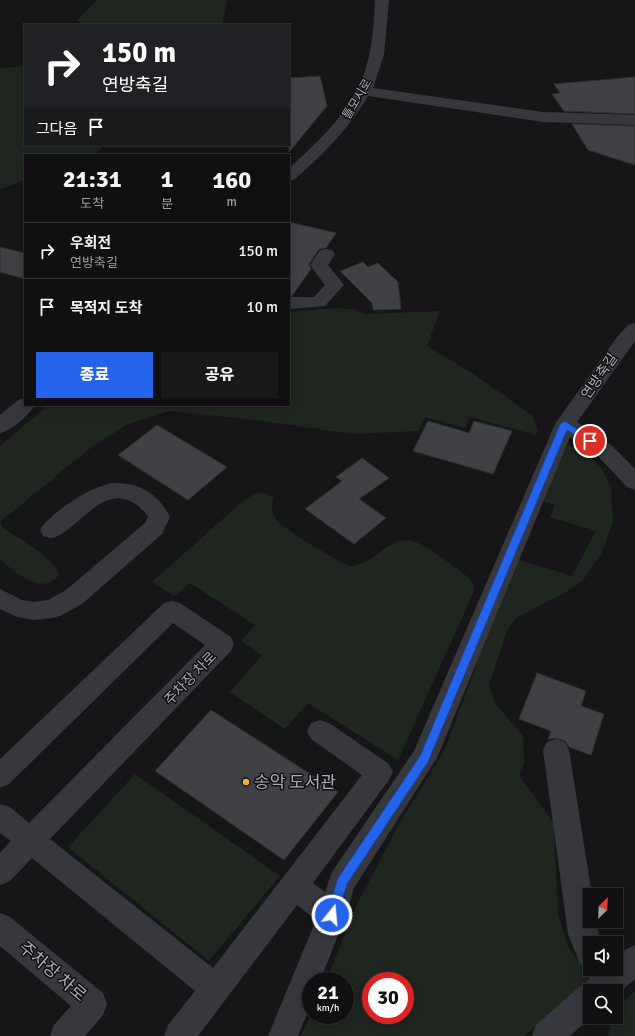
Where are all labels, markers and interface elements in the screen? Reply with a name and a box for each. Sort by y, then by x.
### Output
text: 150 m [102,36,176,70]
icon: right [36,40,88,92]
text: 연방축길 [102,74,168,96]
street label: 틀모시로 [340,76,375,122]
icon: arrive [85,116,107,138]
text: 그다음 [36,120,77,138]
text: 21:31 [63,164,122,194]
text: 1 [161,164,173,194]
text: 160 [212,165,251,195]
text: m [227,194,237,210]
text: 도착 [80,196,104,212]
text: 분 [161,196,173,212]
text: 우회전 [70,234,111,252]
icon: right [36,240,58,262]
text: 150 m [238,242,278,260]
text: 연방축길 [70,255,118,271]
icon: arrive [36,296,58,318]
text: 10 m [247,298,278,316]
text: 목적지 도착 [70,299,142,317]
street label: 연방축길 [578,350,621,402]
button: 종료 [36,352,153,398]
button: 공유 [161,352,278,398]
pin [573,424,607,458]
icon: arrive [579,430,601,452]
street label: 주차장 차로 [161,648,220,709]
place label: 송악 도서관 [254,772,336,793]
marker: 송악 도서관 [241,777,251,787]
north arrow [583,888,623,928]
map controls [583,888,623,1024]
position arrow [311,894,353,936]
button: sound [583,936,623,976]
street label: 주차장 차로 [15,937,91,1006]
speed limit sign: 30 [362,972,414,1024]
text: 21 [317,980,339,1005]
button: search [583,984,623,1024]
text: km/h [317,1002,339,1014]

